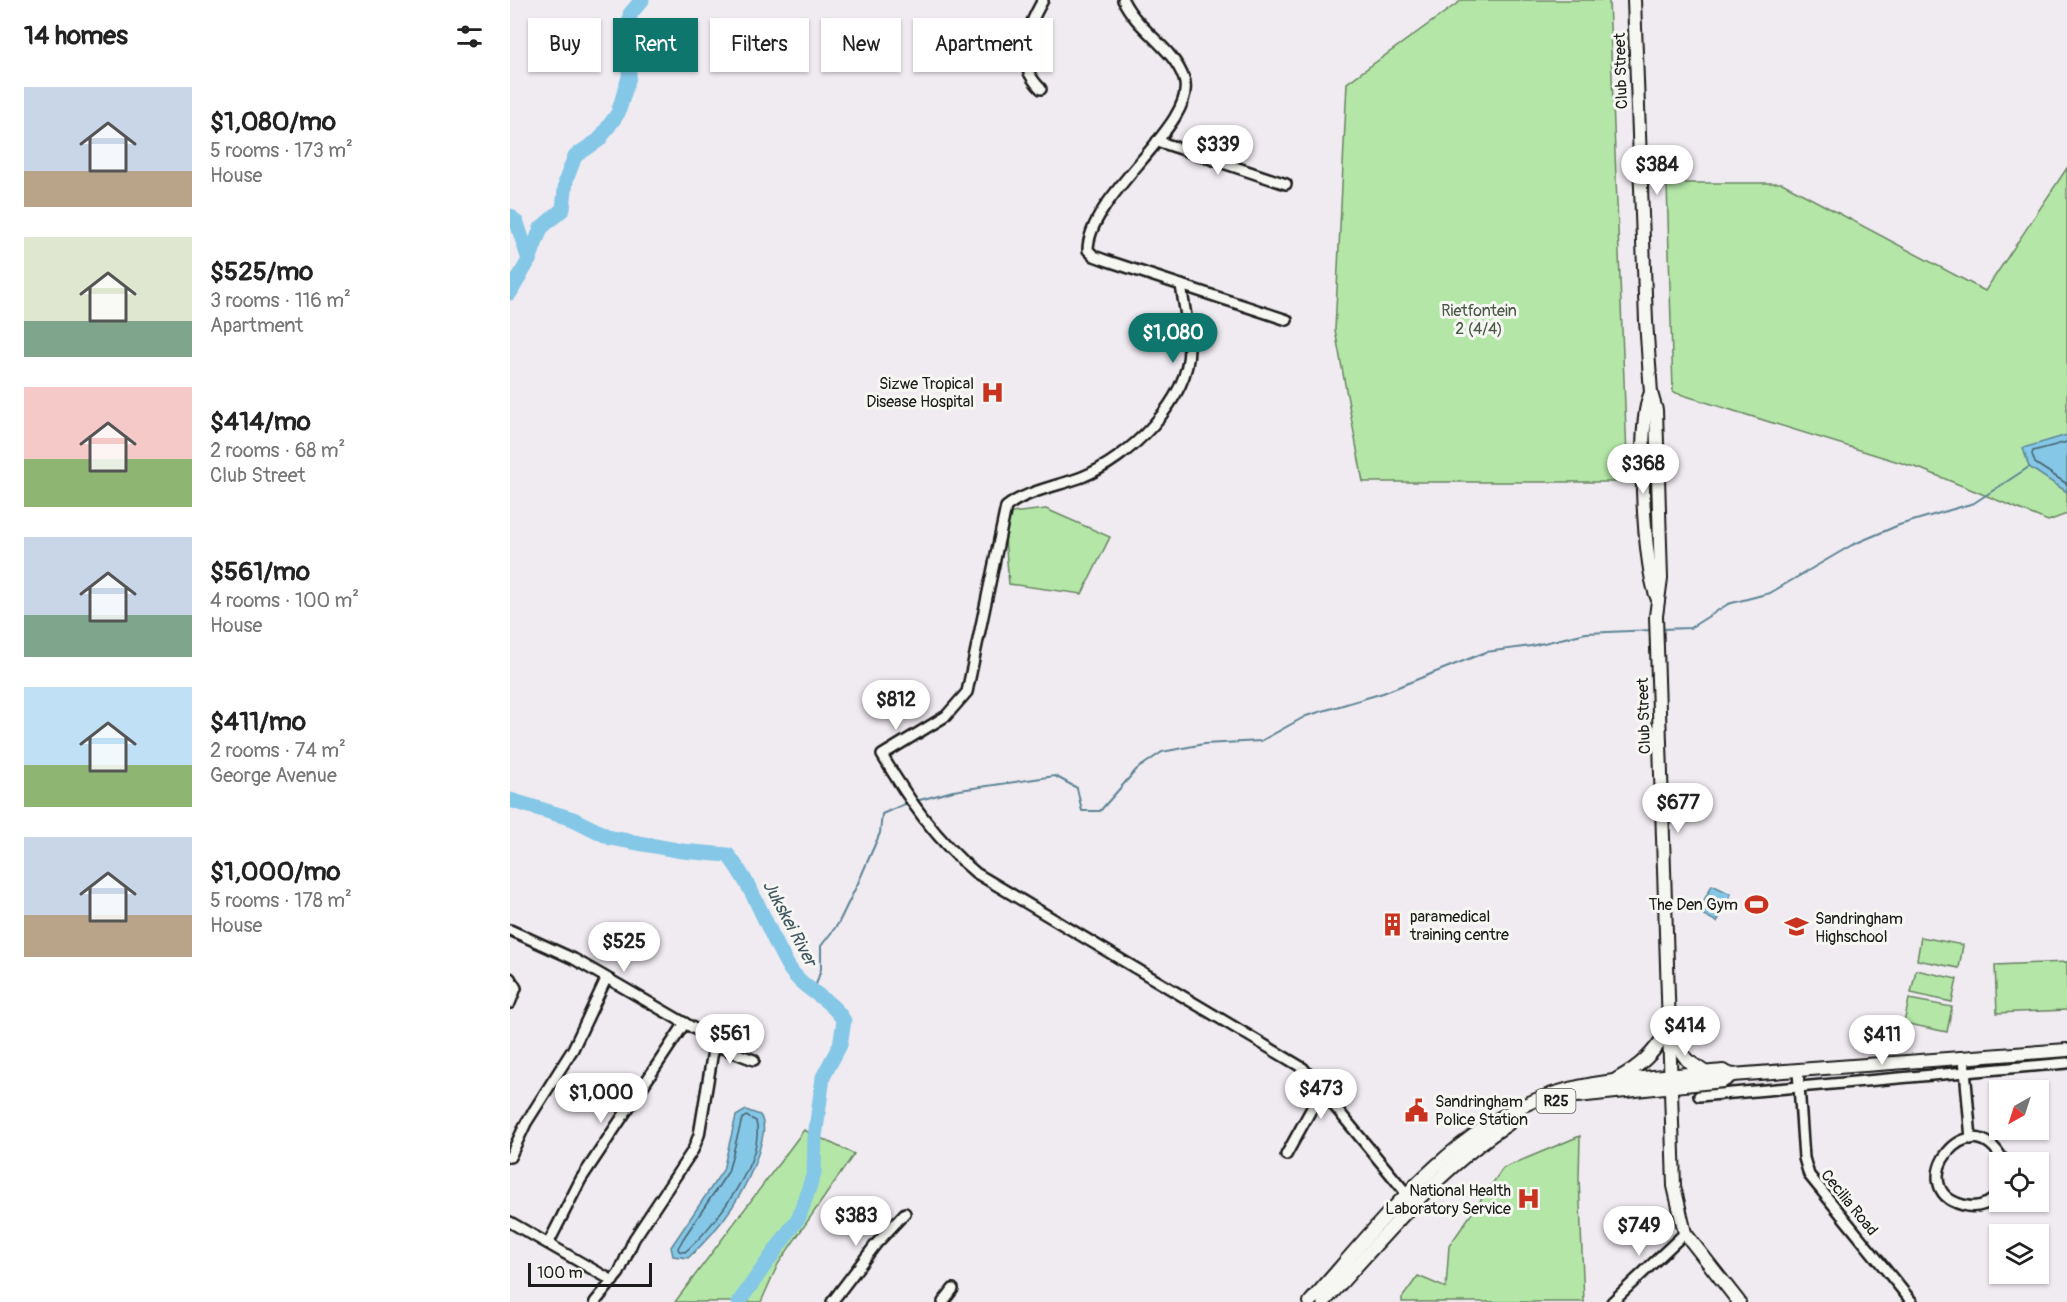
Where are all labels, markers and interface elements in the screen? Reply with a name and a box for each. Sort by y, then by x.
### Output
chip: Buy [528,18,601,72]
chip: Rent [613,18,698,72]
chip: Filters [710,18,809,72]
chip: New [821,18,901,72]
chip: Apartment [913,18,1053,72]
text: 14 homes [24,20,128,52]
icon: filters [453,20,486,53]
street label: Club Street [1610,32,1632,110]
text: $1,080/mo [210,106,336,138]
icon: home [72,111,144,183]
pin: $339 [1182,125,1254,176]
text: $339 [1196,132,1240,157]
text: 5 rooms · 173 m² [210,138,353,163]
pin: $384 [1621,145,1693,196]
text: $384 [1635,152,1679,177]
text: House [210,163,262,188]
text: $525/mo [210,256,313,288]
icon: home [72,261,144,333]
text: 3 rooms · 116 m² [210,288,351,313]
park label: Rietfontein 2 (4/4) [1441,301,1517,339]
text: Apartment [210,313,303,338]
pin: $1,080 [1124,313,1222,364]
text: $1,080 [1142,320,1204,345]
place label: Sizwe Tropical Disease Hospital [866,374,974,412]
hospital icon: Sizwe Tropical Disease Hospital [979,379,1005,405]
text: $414/mo [210,406,311,438]
icon: home [72,411,144,483]
text: 2 rooms · 68 m² [210,438,345,463]
pin: $368 [1607,444,1679,495]
text: $368 [1621,451,1665,476]
text: Club Street [210,463,306,488]
text: $561/mo [210,556,310,588]
icon: home [72,561,144,633]
text: 4 rooms · 100 m² [210,588,359,613]
text: House [210,613,262,638]
street label: Club Street [1633,677,1655,755]
pin: $812 [860,680,932,731]
text: $812 [876,687,916,712]
text: $411/mo [210,706,306,738]
icon: home [72,711,144,783]
text: 2 rooms · 74 m² [210,738,346,763]
text: George Avenue [210,763,337,788]
pin: $677 [1642,783,1714,834]
text: $677 [1656,790,1700,815]
text: $1,000/mo [210,856,341,888]
icon: home [72,861,144,933]
water label: Jukskei River [757,876,823,973]
text: 5 rooms · 178 m² [210,888,352,913]
sports icon: The Den Gym [1743,891,1769,917]
place label: The Den Gym [1648,895,1738,915]
place label: paramedical training centre [1409,907,1509,945]
place label: Sandringham Highschool [1815,909,1903,947]
building icon: paramedical training centre [1379,912,1405,938]
text: House [210,913,262,938]
school or university icon: Sandringham Highschool [1784,914,1810,940]
pin: $525 [588,922,660,973]
text: $525 [602,929,646,954]
pin: $414 [1649,1006,1721,1057]
text: $414 [1664,1013,1706,1038]
pin: $561 [694,1014,766,1065]
pin: $411 [1846,1015,1918,1066]
text: $561 [709,1021,751,1046]
text: $411 [1863,1022,1901,1047]
pin: $473 [1285,1069,1357,1120]
pin: $1,000 [552,1073,650,1124]
text: $473 [1299,1076,1343,1101]
text: $1,000 [569,1080,633,1105]
north arrow [1989,1080,2049,1140]
map controls [1989,1080,2049,1284]
road number: R25 [1536,1089,1576,1113]
place label: Sandringham Police Station [1435,1092,1528,1130]
public building icon: Sandringham Police Station [1404,1097,1430,1123]
button: locate [1989,1152,2049,1212]
street label: Cecilia Road [1816,1165,1882,1240]
place label: National Health Laboratory Service [1385,1181,1511,1219]
hospital icon: National Health Laboratory Service [1516,1186,1542,1212]
pin: $383 [820,1196,892,1247]
text: $383 [834,1203,878,1228]
pin: $749 [1603,1206,1675,1257]
text: $749 [1617,1213,1661,1238]
button: layers [1989,1224,2049,1284]
scale bar [528,1260,652,1288]
text: 100 m [537,1263,583,1283]

